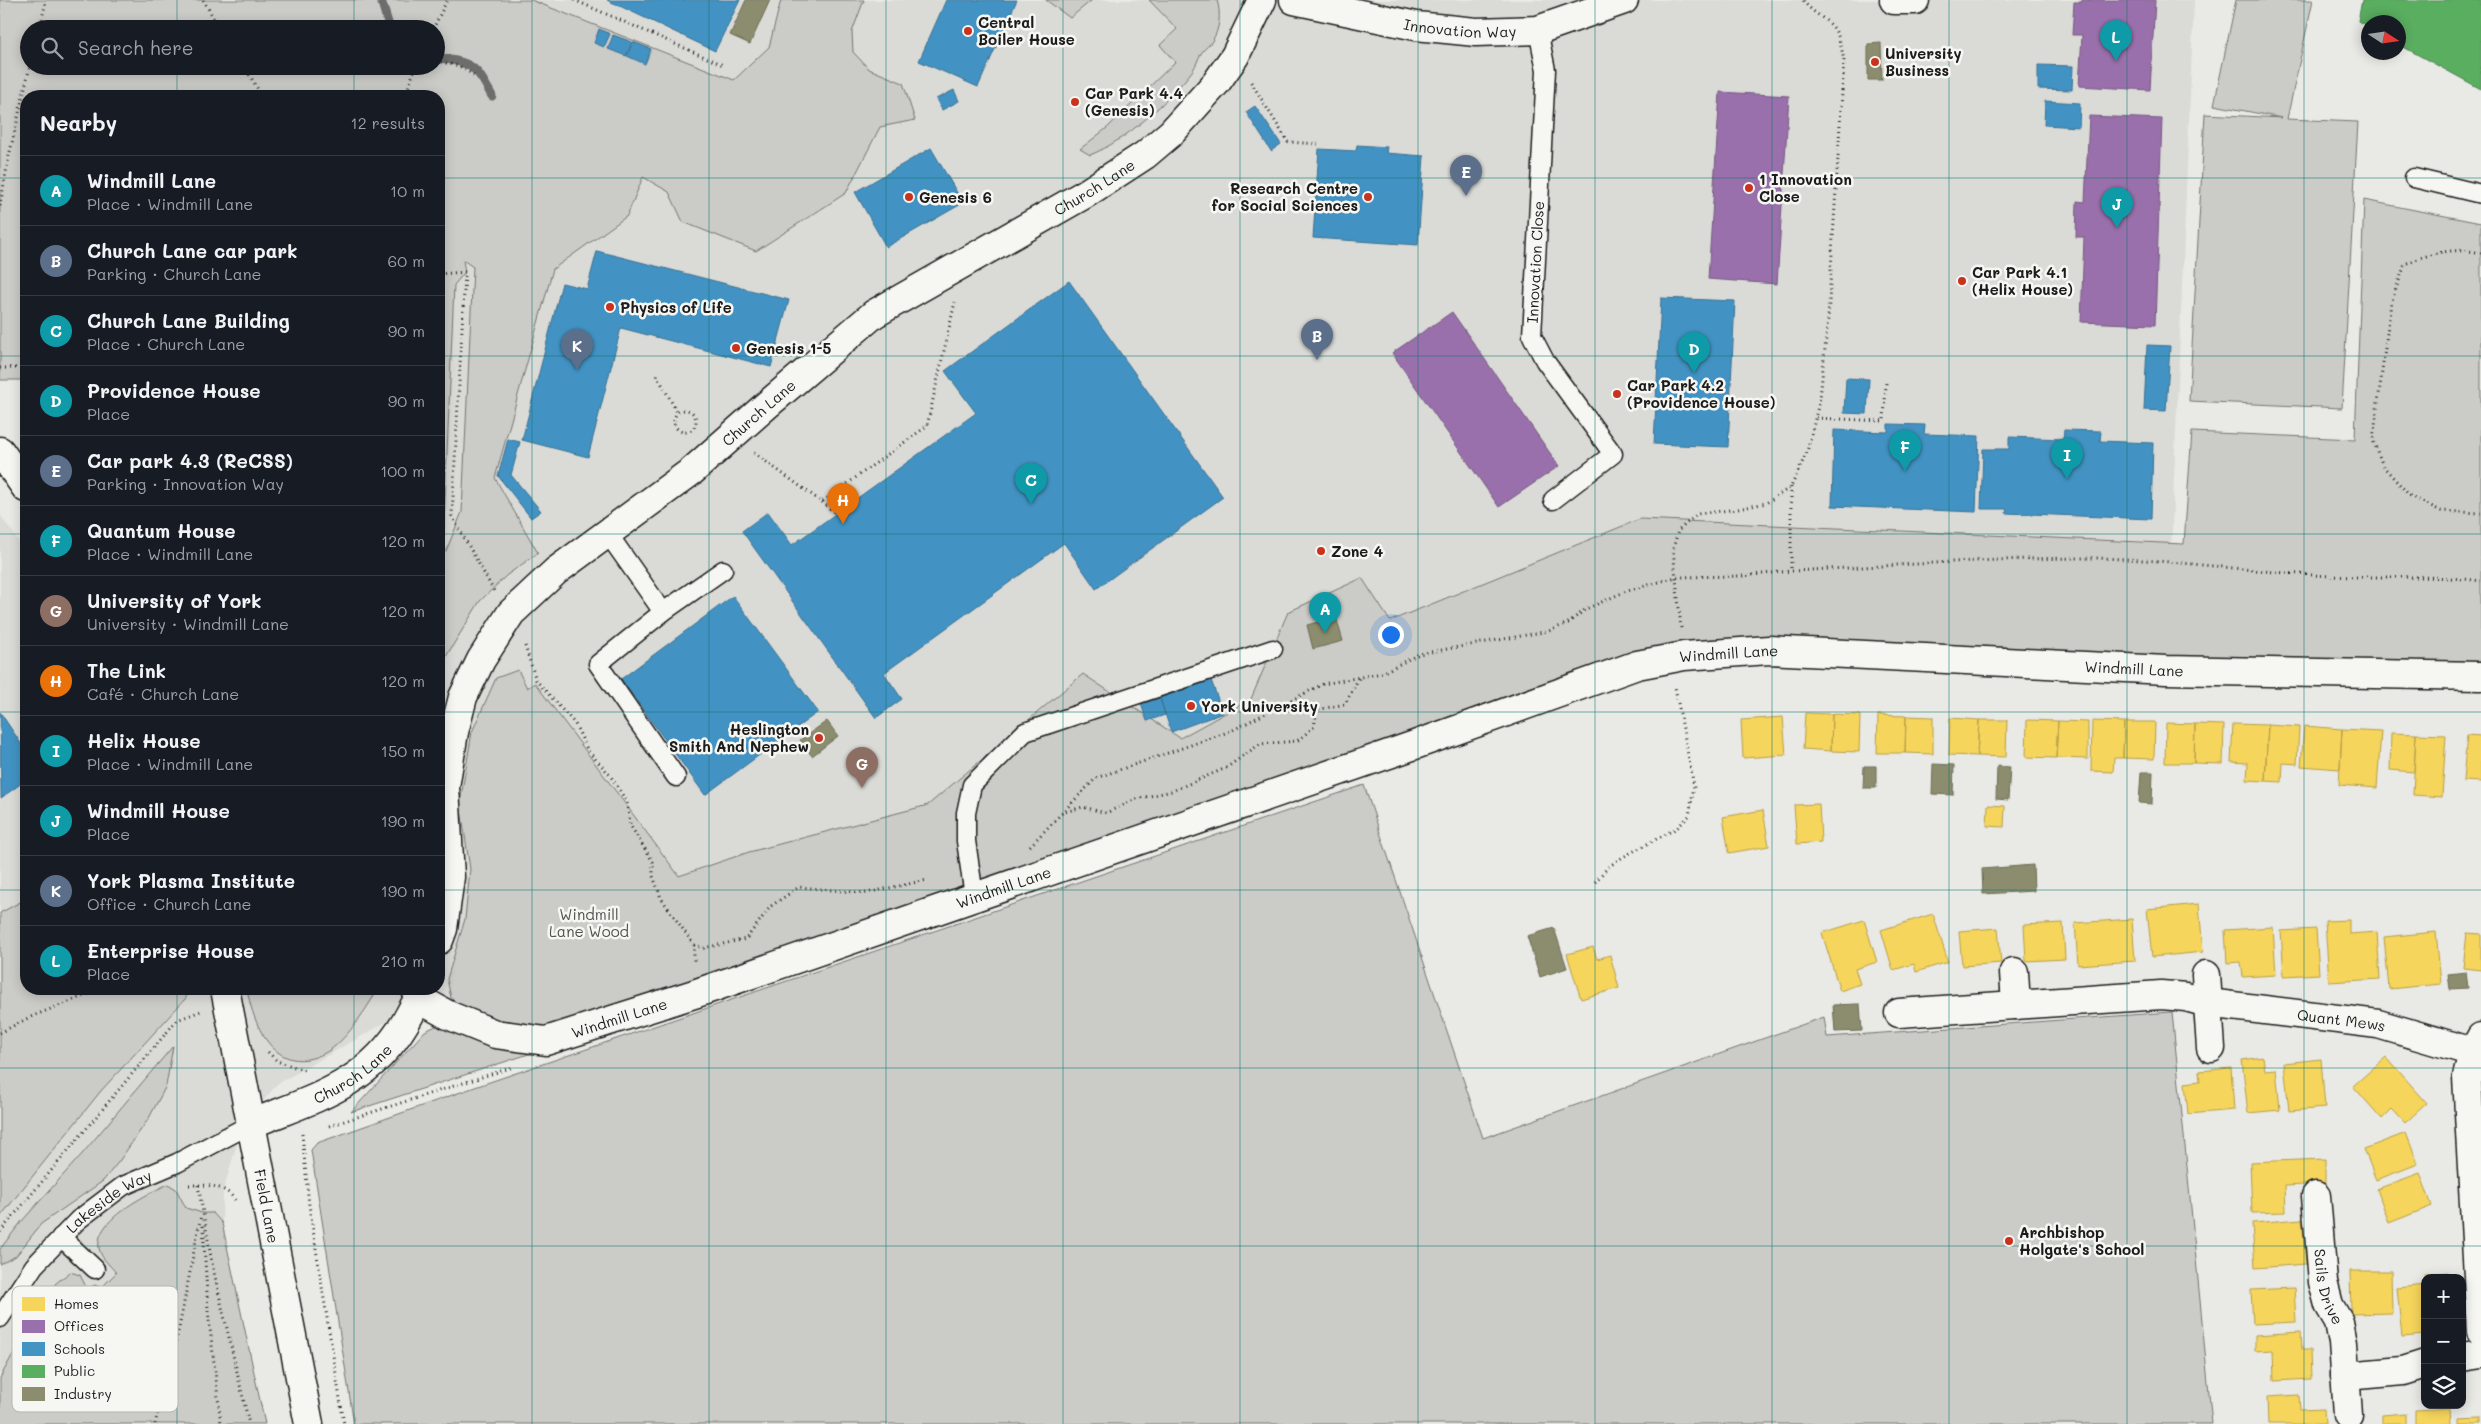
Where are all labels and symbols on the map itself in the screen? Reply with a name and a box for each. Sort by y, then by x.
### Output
place label: Central Boiler House [978,12,1075,49]
street label: Innovation Way [1402,14,1517,42]
north arrow [2361,15,2406,60]
pin: L [2100,20,2132,61]
marker: Central Boiler House [962,25,974,37]
place label: University Business [1885,43,1962,80]
marker: University Business [1869,56,1881,68]
place label: Car Park 4.4 (Genesis) [1085,83,1183,120]
marker: Car Park 4.4 (Genesis) [1069,96,1081,108]
street label: Church Lane [1050,154,1139,220]
pin: E [1450,155,1482,196]
place label: 1 Innovation Close [1759,169,1852,206]
place label: Research Centre for Social Sciences [1212,178,1358,215]
marker: 1 Innovation Close [1743,182,1755,194]
place label: Genesis 6 [919,187,992,207]
pin: J [2101,187,2133,228]
marker: Genesis 6 [903,191,915,203]
marker: Research Centre for Social Sciences [1362,191,1374,203]
street label: Innovation Close [1522,200,1548,324]
place label: Car Park 4.1 (Helix House) [1972,262,2073,299]
marker: Car Park 4.1 (Helix House) [1956,275,1968,287]
place label: Physics of Life [620,297,732,317]
marker: Physics of Life [604,301,616,313]
pin: B [1301,319,1333,360]
pin: K [561,329,593,370]
pin: D [1678,332,1710,373]
place label: Genesis 1-5 [746,338,832,358]
marker: Genesis 1-5 [730,342,742,354]
street label: Church Lane [717,375,800,450]
place label: Car Park 4.2 (Providence House) [1627,375,1775,412]
marker: Car Park 4.2 (Providence House) [1611,388,1623,400]
pin: F [1889,430,1921,471]
pin: I [2051,438,2083,479]
pin: C [1015,463,1047,504]
pin: H [827,483,859,524]
place label: Zone 4 [1331,541,1384,561]
marker: Zone 4 [1315,545,1327,557]
pin: A [1309,592,1341,633]
your location [1378,622,1404,648]
street label: Windmill Lane [1678,640,1779,666]
street label: Windmill Lane [2084,656,2184,680]
place label: York University [1201,696,1318,716]
marker: York University [1185,700,1197,712]
place label: Heslington Smith And Nephew [669,719,809,756]
marker: Heslington Smith And Nephew [813,732,825,744]
pin: G [846,747,878,788]
street label: Windmill Lane [953,861,1054,913]
park label: Windmill Lane Wood [549,904,629,941]
street label: Windmill Lane [569,993,669,1042]
street label: Quant Mews [2296,1004,2388,1036]
street label: Church Lane [310,1040,396,1108]
street label: Lakeside Way [61,1165,155,1237]
street label: Field Lane [250,1167,284,1245]
place label: Archbishop Holgate's School [2019,1222,2144,1259]
marker: Archbishop Holgate's School [2003,1235,2015,1247]
street label: Sails Drive [2310,1248,2348,1328]
legend [12,1286,178,1412]
text: Homes [54,1294,99,1313]
text: Offices [54,1316,104,1335]
text: Schools [54,1339,105,1358]
text: Public [54,1361,95,1380]
text: Industry [54,1384,112,1403]

